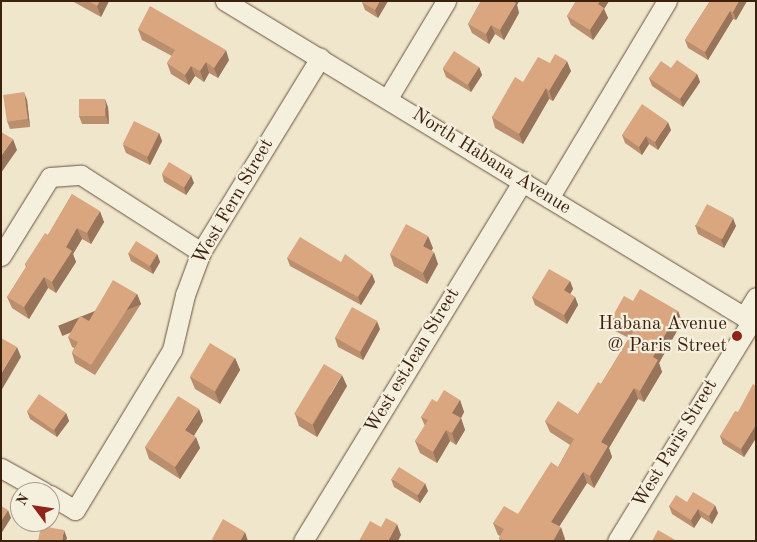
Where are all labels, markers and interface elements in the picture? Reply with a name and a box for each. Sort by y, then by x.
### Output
street label: North Habana Avenue [407,104,575,220]
street label: West Fern Street [189,135,279,269]
street label: West estJean Street [361,284,465,438]
place label: Habana Avenue @ Paris Street [598,314,727,358]
marker: Habana Avenue @ Paris Street [731,330,743,342]
street label: West Paris Street [629,376,723,512]
north arrow [10,482,60,532]
text: N [14,492,32,508]

